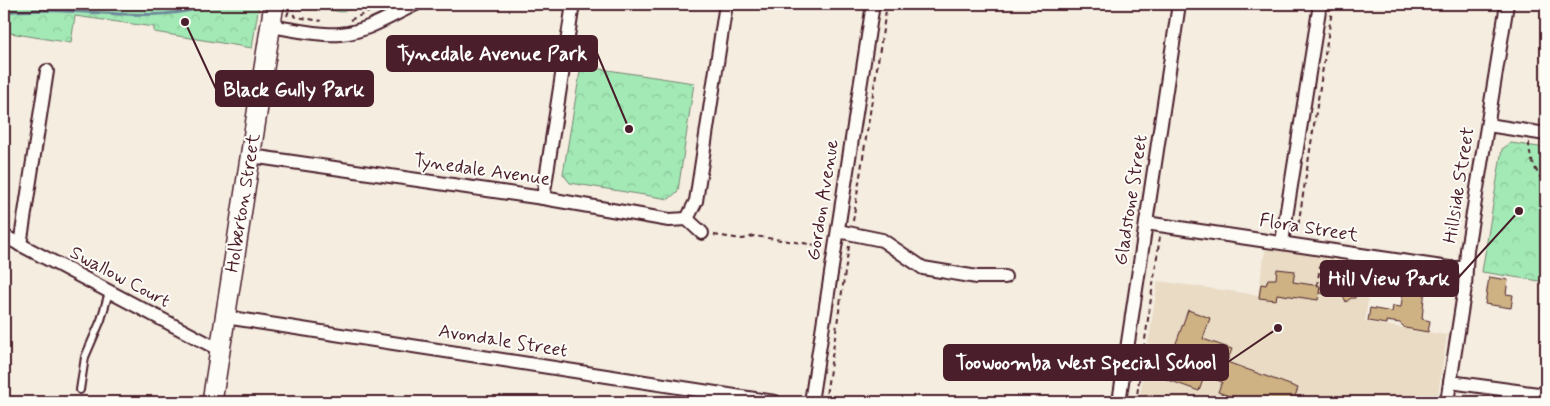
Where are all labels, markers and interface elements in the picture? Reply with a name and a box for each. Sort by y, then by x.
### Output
callout: Tynedale Avenue Park [387,36,597,71]
text: Tynedale Avenue Park [397,41,587,68]
callout: Black Gully Park [216,71,373,106]
text: Black Gully Park [223,77,365,104]
street label: Hillside Street [1437,125,1481,245]
street label: Holberton Street [220,132,266,274]
street label: Gladstone Street [1108,133,1154,267]
street label: Gordon Avenue [801,138,845,262]
street label: Tynedale Avenue [412,148,552,192]
street label: Flora Street [1258,208,1360,248]
street label: Swallow Court [66,240,174,314]
callout: Hill View Park [1321,261,1458,296]
text: Hill View Park [1328,266,1451,293]
street label: Avondale Street [437,318,569,364]
callout: Toowoomba West Special School [944,345,1228,380]
text: Toowoomba West Special School [955,350,1217,377]

